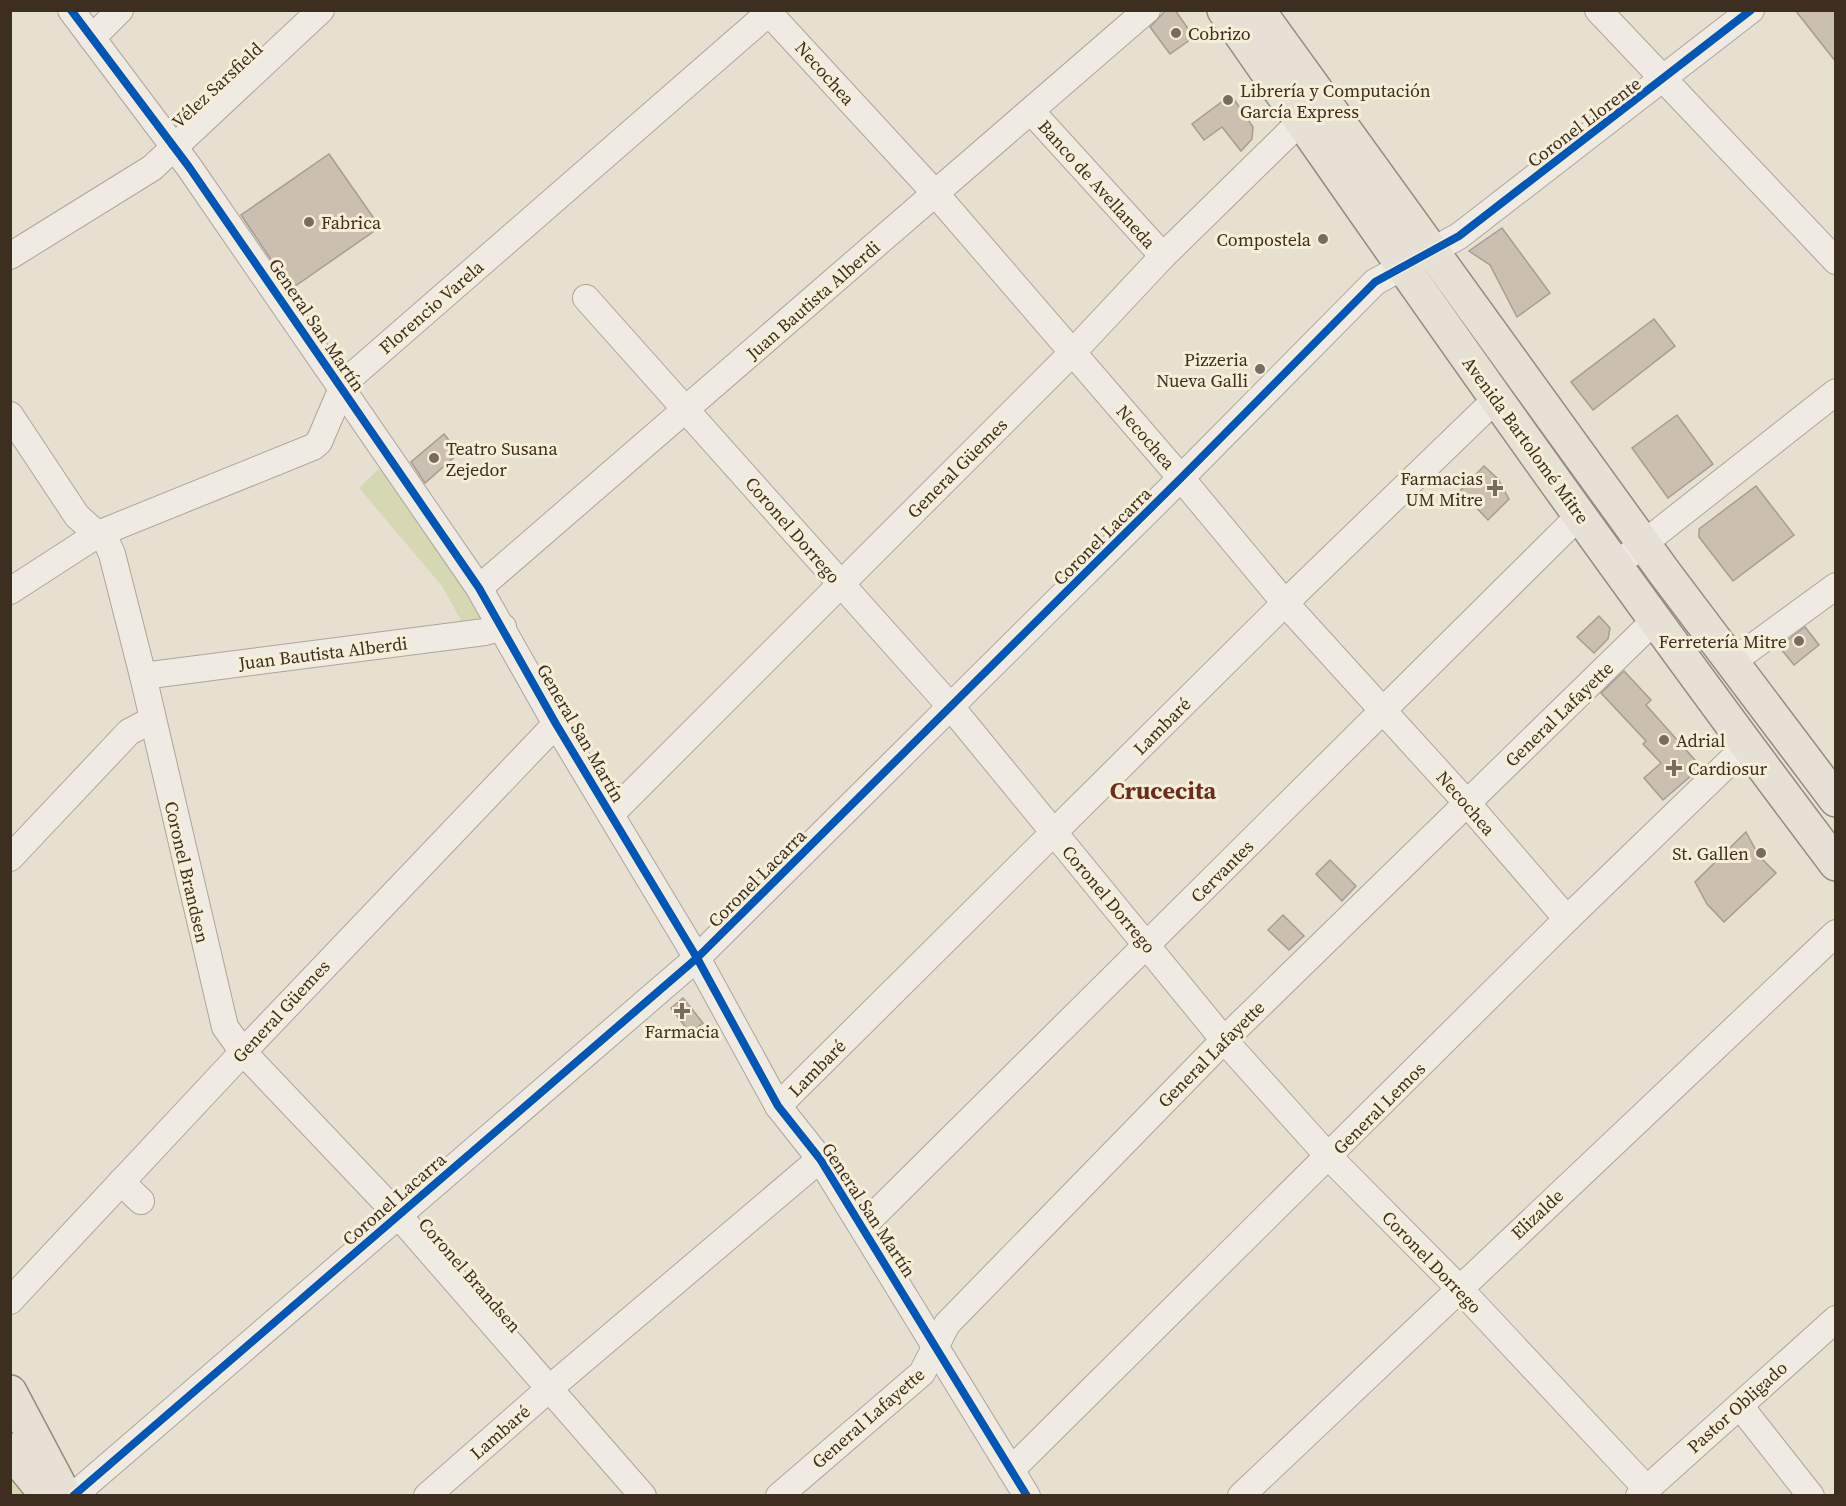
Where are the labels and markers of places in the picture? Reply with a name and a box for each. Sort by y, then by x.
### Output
place label: Cobrizo [1188,21,1251,46]
marker: Cobrizo [1169,26,1183,40]
place label: Librería y Computación García Express [1240,78,1431,124]
marker: Librería y Computación García Express [1221,93,1235,107]
place label: Fabrica [321,210,382,235]
marker: Fabrica [302,215,316,229]
place label: Compostela [1216,227,1312,252]
marker: Compostela [1316,232,1330,246]
place label: Pizzeria Nueva Galli [1156,347,1249,393]
marker: Pizzeria Nueva Galli [1253,362,1267,376]
place label: Teatro Susana Zejedor [446,436,558,482]
marker: Teatro Susana Zejedor [427,451,441,465]
place label: Farmacias UM Mitre [1400,466,1483,512]
marker: Farmacias UM Mitre [1488,481,1502,495]
place label: Ferretería Mitre [1658,629,1787,654]
marker: Ferretería Mitre [1792,634,1806,648]
place label: Adrial [1676,728,1725,753]
marker: Adrial [1657,733,1671,747]
place label: Cardiosur [1688,756,1768,781]
marker: Cardiosur [1665,759,1683,777]
place label: St. Gallen [1672,841,1749,866]
marker: St. Gallen [1754,846,1768,860]
marker: Farmacia [675,1004,689,1018]
place label: Farmacia [644,1019,720,1044]

